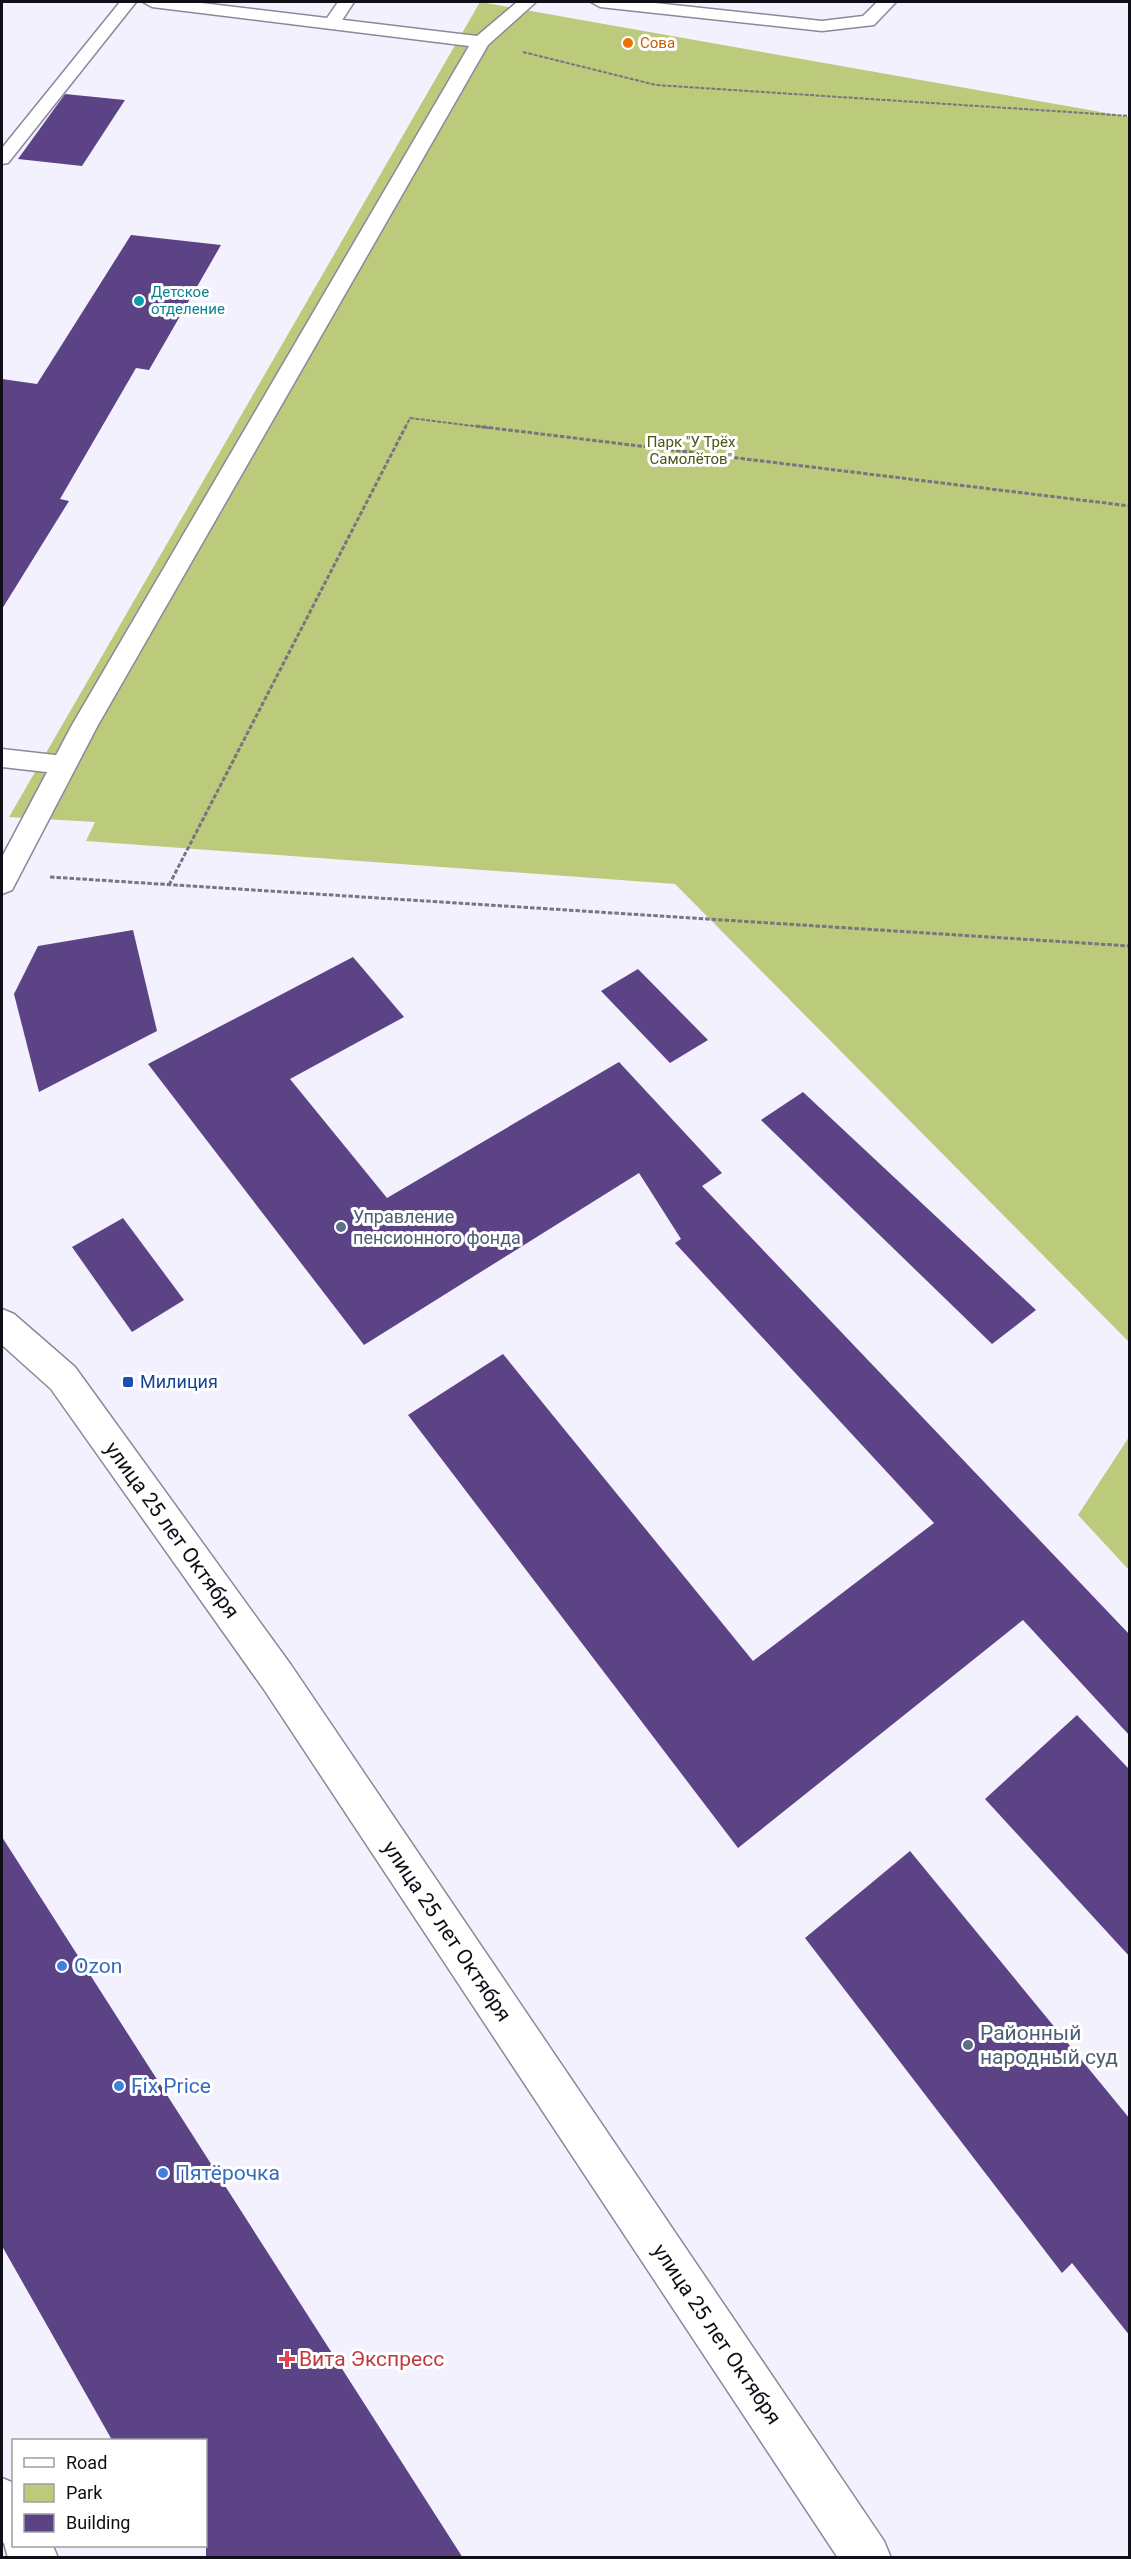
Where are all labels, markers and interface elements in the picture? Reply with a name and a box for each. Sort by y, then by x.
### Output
place label: Сова [640,34,675,52]
marker: Сова [621,36,635,50]
place label: Детское отделение [151,283,225,318]
marker: Детское отделение [132,294,146,308]
park label: Парк "У Трёх Самолётов" [647,433,736,468]
place label: Управление пенсионного фонда [353,1206,521,1248]
marker: Управление пенсионного фонда [334,1220,348,1234]
place label: Милиция [140,1371,218,1392]
marker: Милиция [121,1375,135,1389]
street label: улица 25 лет Октября [100,1437,244,1623]
street label: улица 25 лет Октября [378,1836,516,2026]
place label: Ozon [74,1954,122,1978]
marker: Ozon [55,1959,69,1973]
place label: Районный народный суд [980,2021,1118,2069]
marker: Районный народный суд [961,2038,975,2052]
place label: Fix Price [131,2074,211,2098]
marker: Fix Price [112,2079,126,2093]
place label: Пятёрочка [175,2161,280,2185]
marker: Пятёрочка [156,2166,170,2180]
street label: улица 25 лет Октября [648,2239,786,2429]
place label: Вита Экспресс [299,2347,444,2371]
marker: Вита Экспресс [280,2352,294,2366]
legend [12,2439,207,2547]
text: Road [66,2452,107,2473]
text: Park [66,2482,103,2503]
text: Building [66,2512,130,2533]

